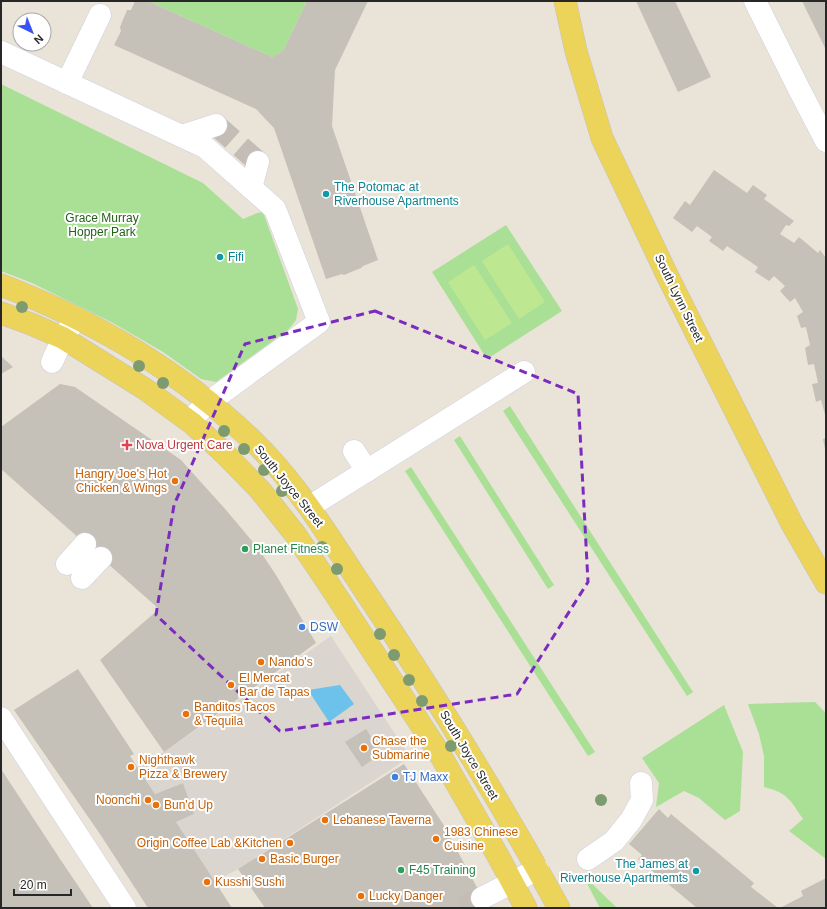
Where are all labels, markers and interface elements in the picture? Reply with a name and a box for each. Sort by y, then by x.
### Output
north arrow [12,12,52,52]
text: N [32,32,46,46]
place label: The Potomac at Riverhouse Apartments [334,180,459,208]
marker: The Potomac at Riverhouse Apartments [321,189,331,199]
park label: Grace Murray Hopper Park [65,211,139,239]
place label: Fifi [228,250,244,264]
marker: Fifi [215,252,225,262]
street label: South Lynn Street [652,252,707,345]
place label: Nova Urgent Care [136,438,233,452]
marker: Nova Urgent Care [121,439,133,451]
street label: South Joyce Street [252,442,327,530]
place label: Hangry Joe's Hot Chicken & Wings [75,467,168,495]
marker: Hangry Joe's Hot Chicken & Wings [170,476,180,486]
place label: Planet Fitness [253,542,329,556]
marker: Planet Fitness [240,544,250,554]
place label: DSW [310,620,339,634]
marker: DSW [297,622,307,632]
place label: Nando's [269,655,313,669]
marker: Nando's [256,657,266,667]
place label: El Mercat Bar de Tapas [239,671,310,699]
marker: El Mercat Bar de Tapas [226,680,236,690]
place label: Banditos Tacos & Tequila [194,700,275,728]
street label: South Joyce Street [437,708,501,803]
marker: Banditos Tacos & Tequila [181,709,191,719]
place label: Chase the Submarine [372,734,430,762]
marker: Chase the Submarine [359,743,369,753]
place label: Nighthawk Pizza & Brewery [139,753,227,781]
marker: Nighthawk Pizza & Brewery [126,762,136,772]
place label: TJ Maxx [403,770,448,784]
marker: TJ Maxx [390,772,400,782]
place label: Noonchi [96,793,140,807]
marker: Noonchi [143,795,153,805]
place label: Bun'd Up [164,798,213,812]
marker: Bun'd Up [151,800,161,810]
place label: Lebanese Taverna [333,813,432,827]
marker: Lebanese Taverna [320,815,330,825]
place label: 1983 Chinese Cuisine [444,825,518,853]
marker: 1983 Chinese Cuisine [431,834,441,844]
place label: Origin Coffee Lab &Kitchen [137,836,282,850]
marker: Origin Coffee Lab &Kitchen [285,838,295,848]
place label: Basic Burger [270,852,339,866]
marker: Basic Burger [257,854,267,864]
place label: The James at Riverhouse Apartmemts [560,857,689,885]
place label: F45 Training [409,863,476,877]
marker: F45 Training [396,865,406,875]
marker: The James at Riverhouse Apartmemts [691,866,701,876]
scale bar [14,871,71,897]
place label: Kusshi Sushi [215,875,284,889]
marker: Kusshi Sushi [202,877,212,887]
text: 20 m [20,878,47,892]
place label: Lucky Danger [369,889,443,903]
marker: Lucky Danger [356,891,366,901]

